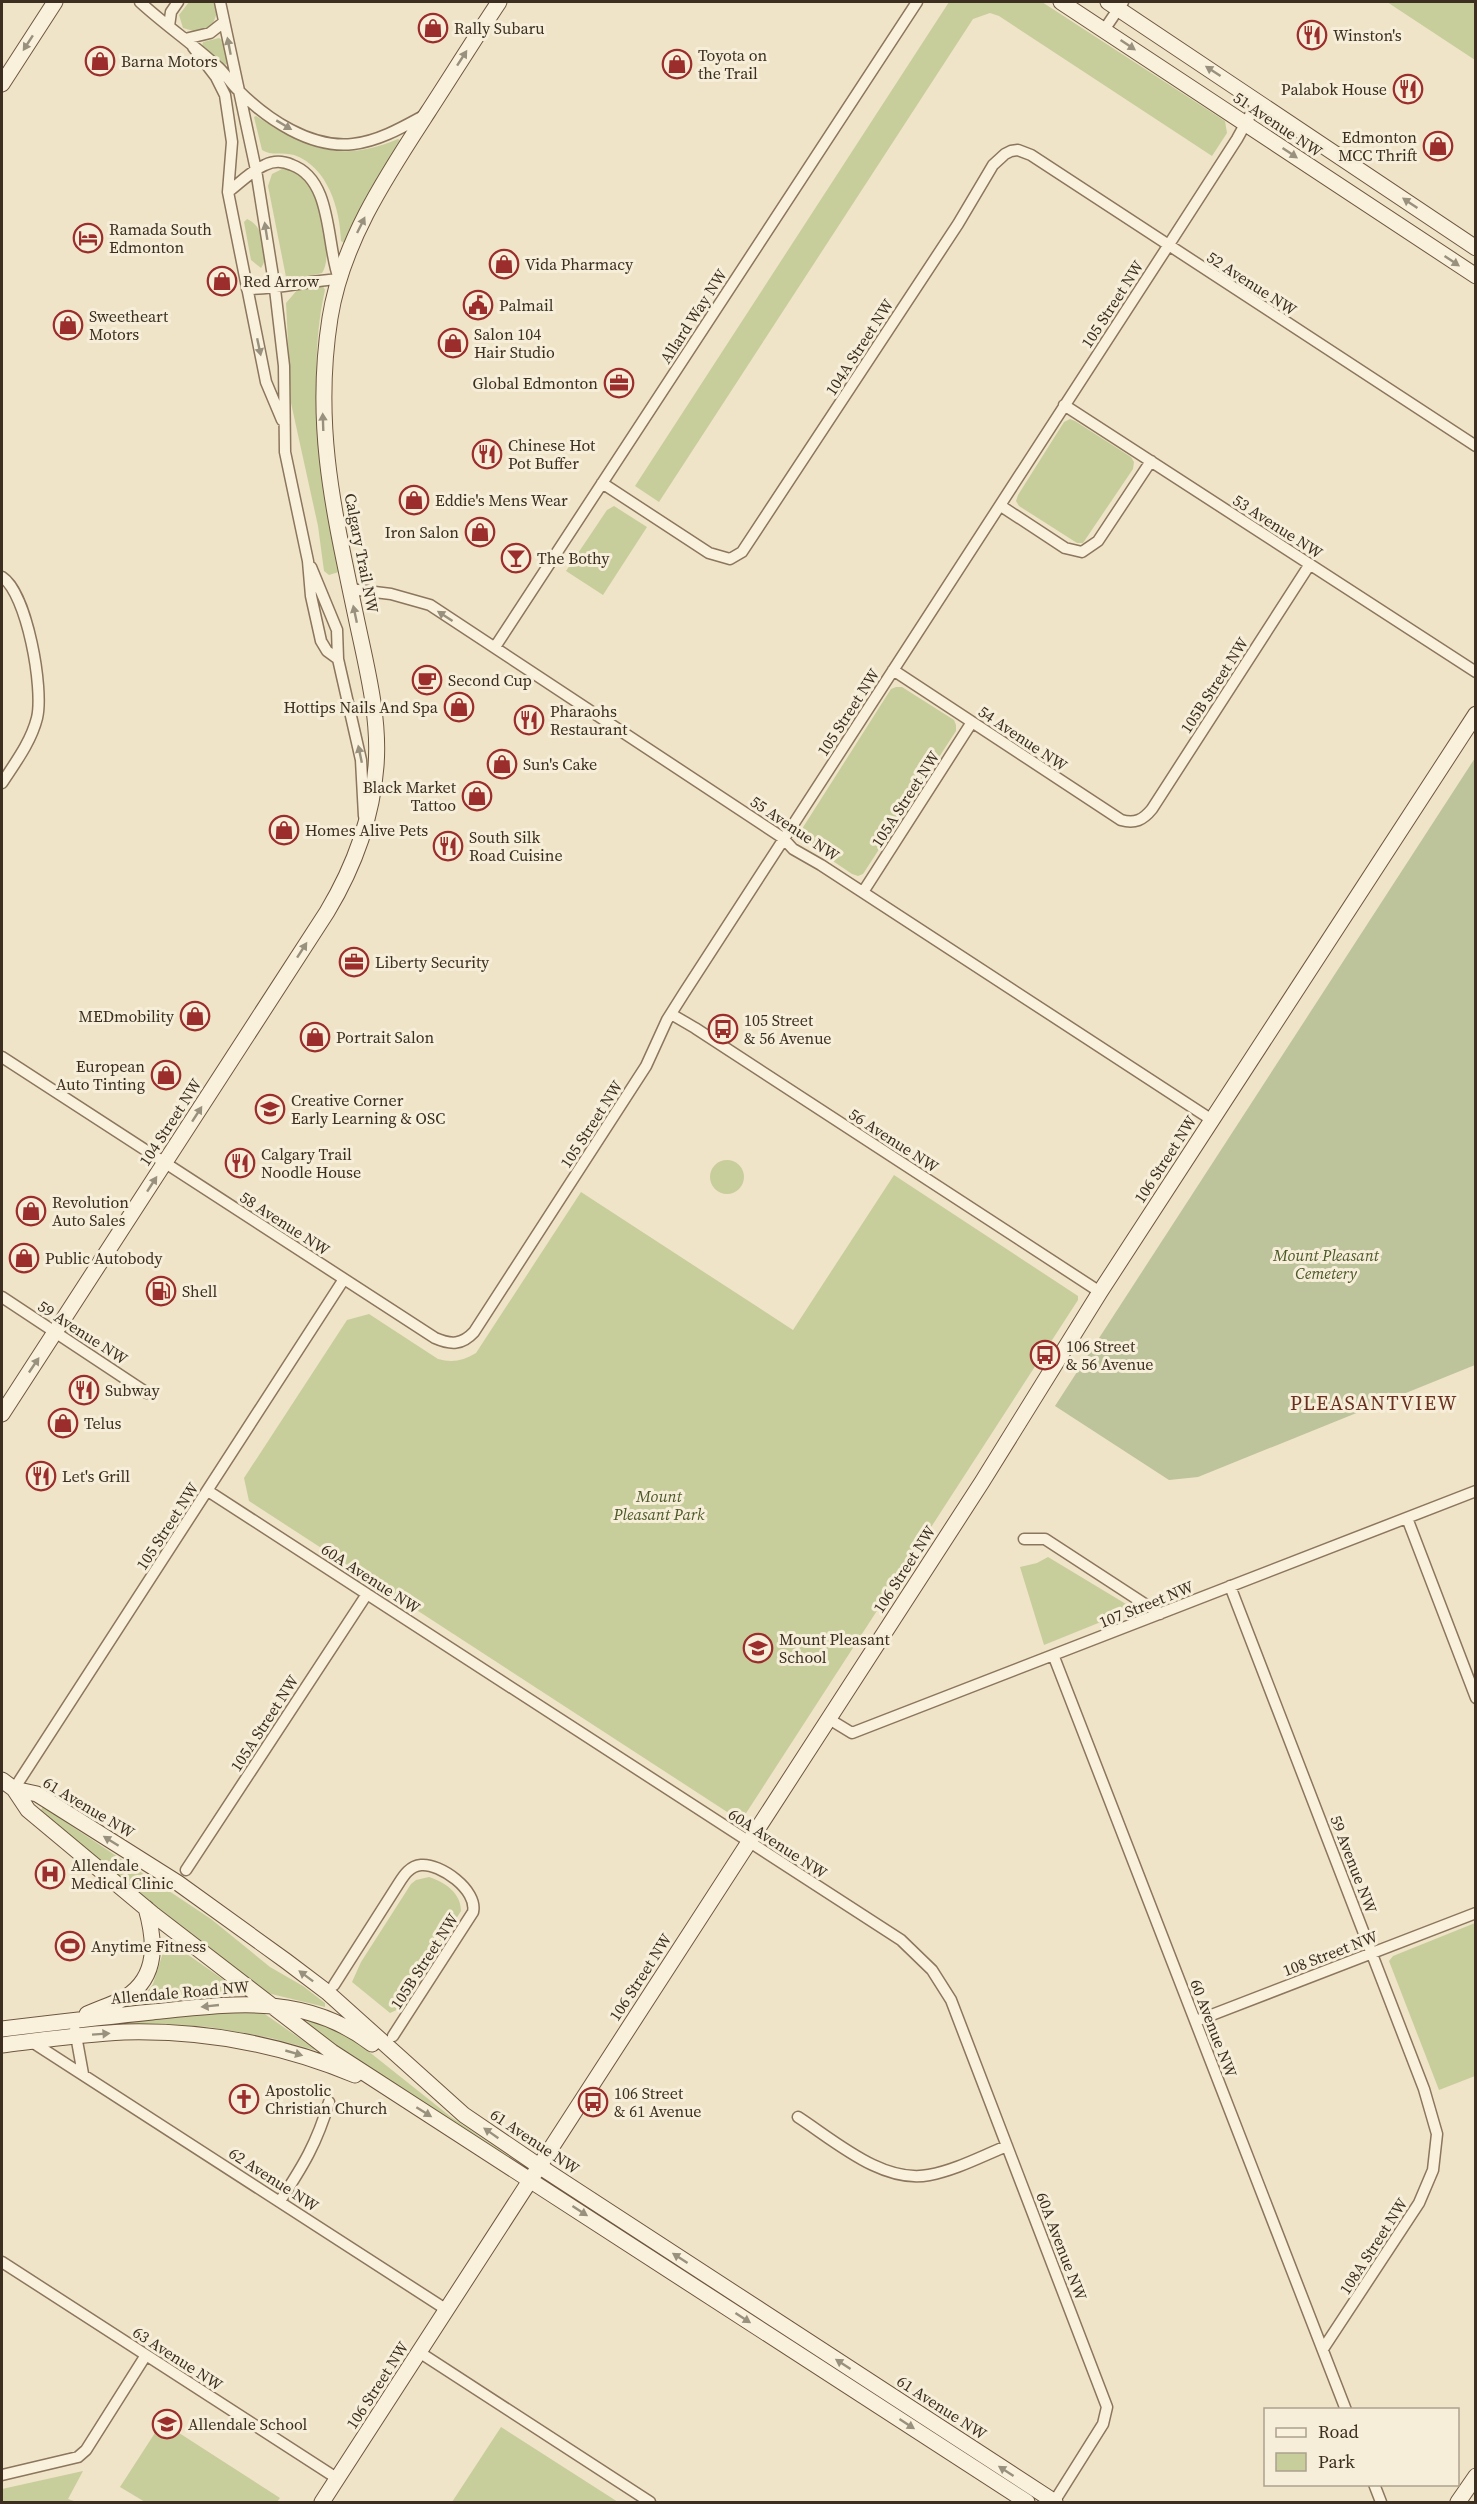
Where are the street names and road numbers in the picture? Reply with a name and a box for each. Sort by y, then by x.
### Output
street label: 51 Avenue NW [1229,86,1327,162]
street label: 52 Avenue NW [1203,246,1302,321]
street label: 105 Street NW [1076,256,1149,352]
street label: Allard Way NW [654,264,732,367]
street label: 104A Street NW [820,294,899,399]
street label: 53 Avenue NW [1229,489,1328,564]
street label: Calgary Trail NW [340,491,385,615]
street label: 105B Street NW [1175,632,1254,737]
street label: 105 Street NW [812,664,885,760]
street label: 54 Avenue NW [974,700,1072,776]
street label: 105A Street NW [866,746,945,851]
street label: 55 Avenue NW [746,790,844,866]
street label: 104 Street NW [134,1074,207,1170]
street label: 105 Street NW [555,1076,628,1172]
street label: 56 Avenue NW [845,1103,944,1178]
street label: 106 Street NW [1129,1111,1202,1207]
street label: 58 Avenue NW [236,1186,335,1261]
street label: 59 Avenue NW [34,1295,133,1370]
street label: 105 Street NW [131,1478,204,1574]
street label: 106 Street NW [868,1521,941,1617]
street label: 60A Avenue NW [317,1538,425,1619]
street label: 107 Street NW [1096,1575,1197,1633]
street label: 105A Street NW [225,1670,304,1775]
street label: 61 Avenue NW [39,1771,139,1843]
street label: 60A Avenue NW [724,1803,832,1884]
street label: 59 Avenue NW [1325,1812,1383,1917]
street label: 105B Street NW [385,1908,464,2013]
street label: 108 Street NW [1279,1925,1381,1981]
street label: 106 Street NW [604,1929,677,2025]
street label: Allendale Road NW [110,1975,251,2009]
street label: 60 Avenue NW [1185,1976,1243,2081]
street label: 61 Avenue NW [486,2103,584,2179]
street label: 62 Avenue NW [225,2142,324,2217]
street label: 60A Avenue NW [1031,2189,1093,2304]
street label: 108A Street NW [1334,2193,1413,2298]
street label: 63 Avenue NW [129,2321,228,2396]
street label: 106 Street NW [341,2337,414,2433]
street label: 61 Avenue NW [893,2370,992,2445]

